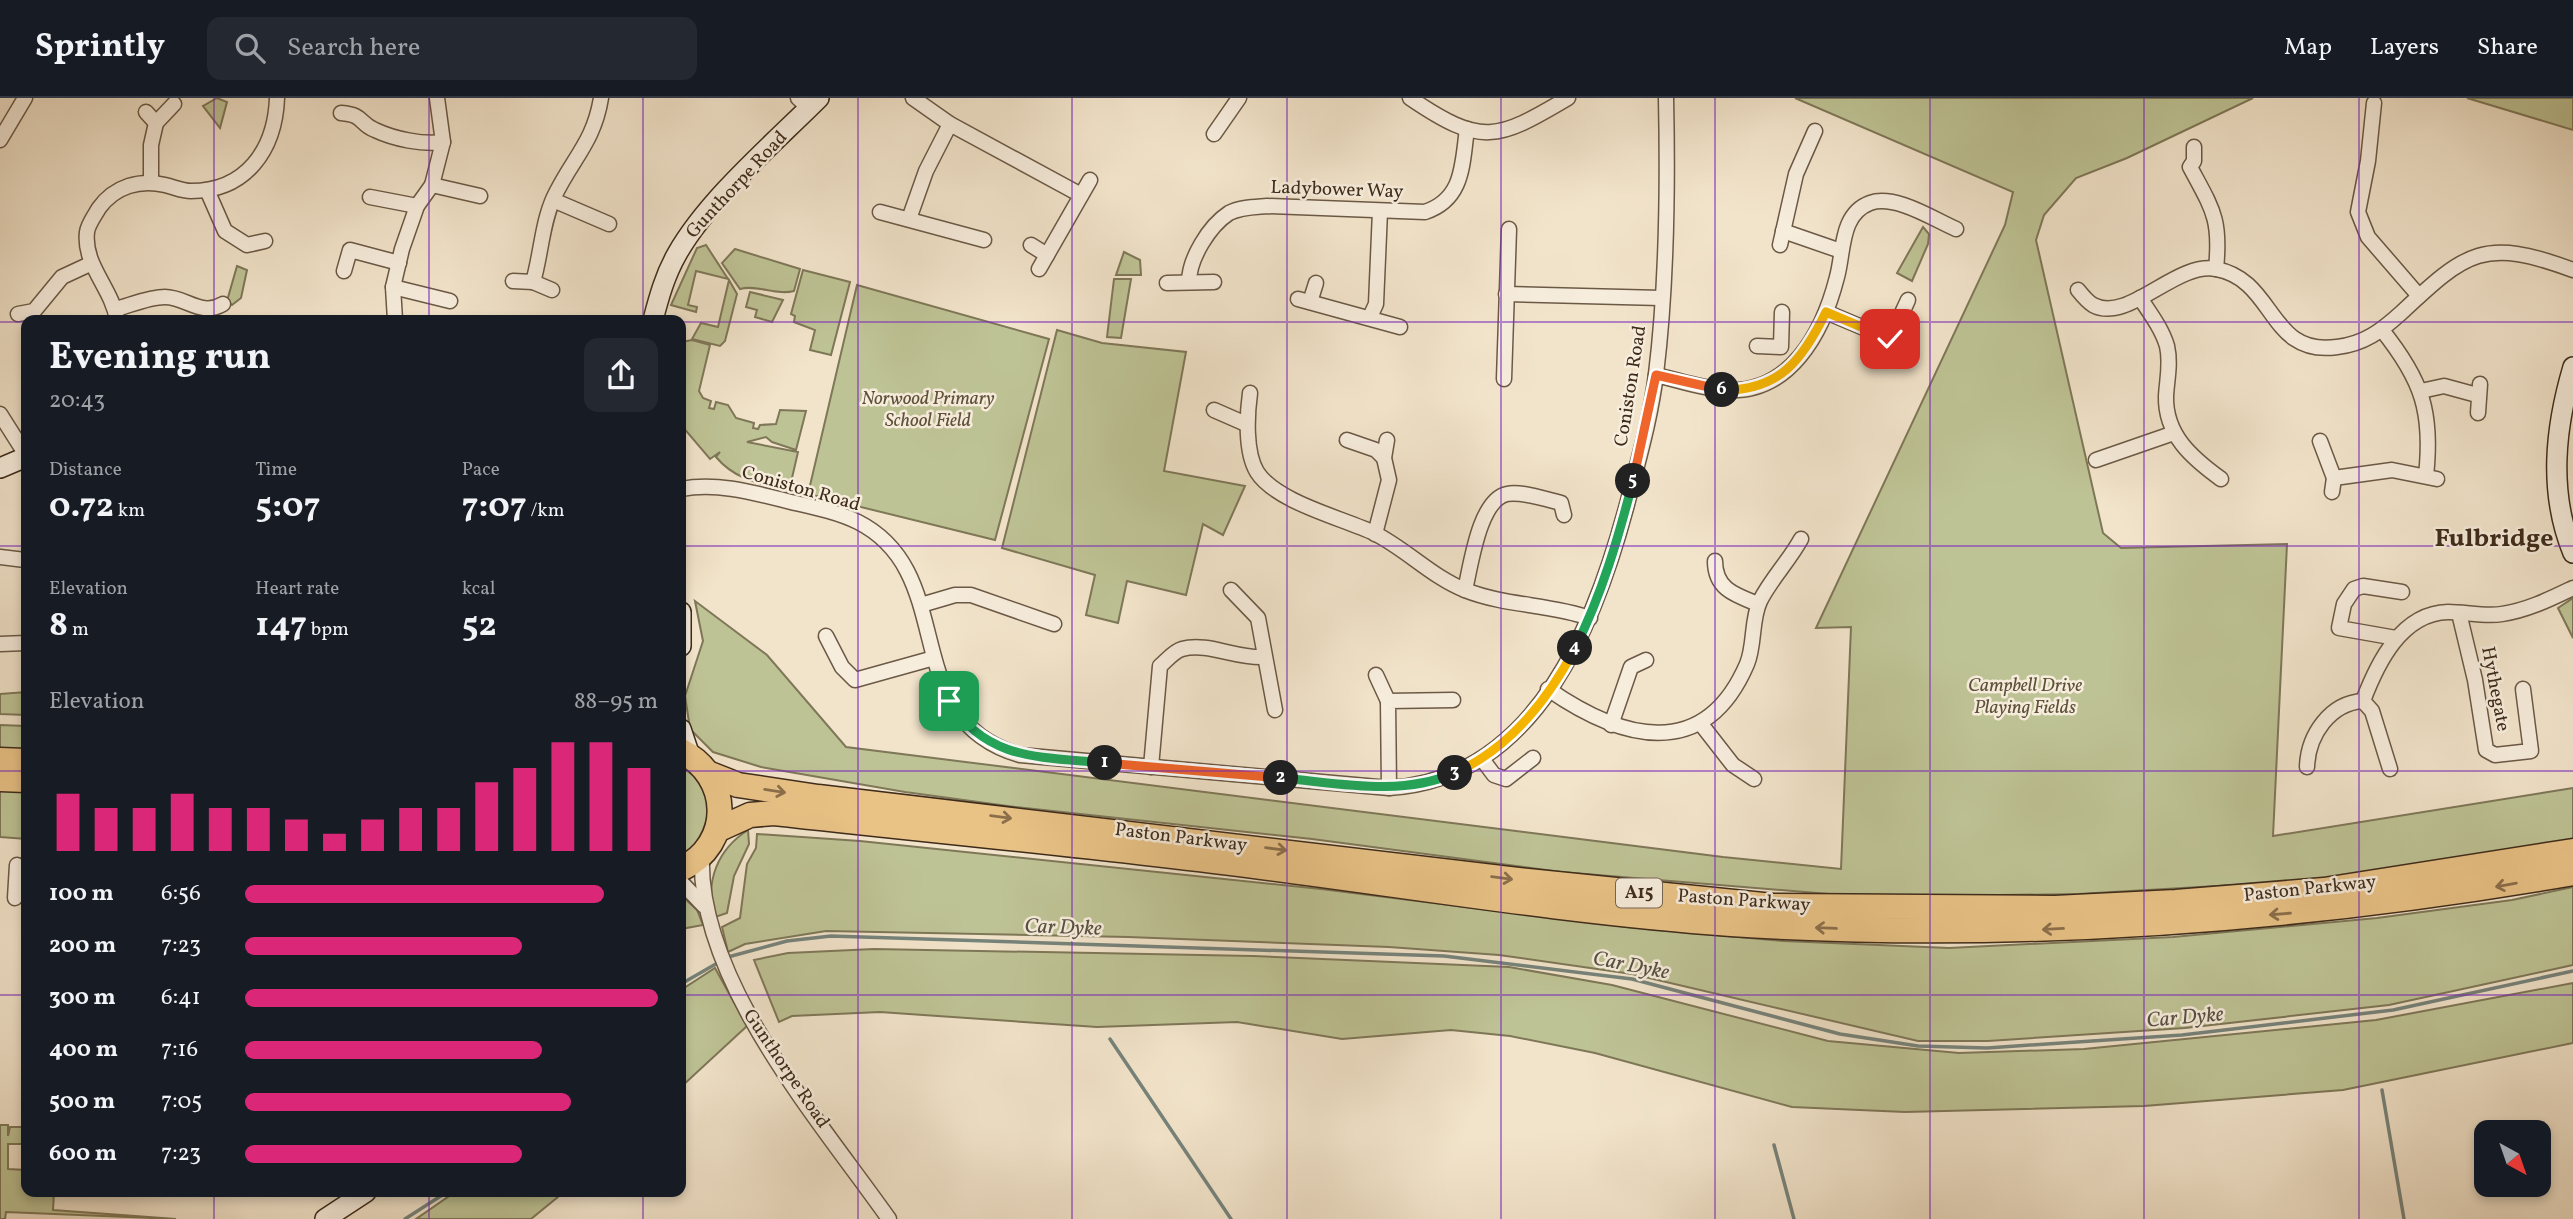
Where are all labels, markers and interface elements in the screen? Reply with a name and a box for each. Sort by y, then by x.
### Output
search box [207,17,697,80]
text: Sprintly [35,25,165,71]
icon: search [231,29,269,67]
text: Search here [287,30,420,66]
text: Map [2284,31,2332,65]
text: Layers [2370,31,2439,65]
text: Share [2477,31,2538,65]
street label: Gunthorpe Road [680,125,794,245]
street label: Ladybower Way [1270,175,1404,205]
pin [1860,309,1920,369]
icon: check [1871,320,1909,358]
street label: Coniston Road [1609,324,1653,448]
text: Evening run [49,332,271,385]
button: share [584,338,658,412]
pin: 6 [1704,372,1740,408]
text: 6 [1716,376,1727,402]
text: 20:43 [49,385,105,417]
park label: Norwood Primary School Field [861,386,995,434]
text: Distance [49,457,122,483]
text: Time [255,457,297,483]
text: Pace [462,457,500,483]
street label: Coniston Road [739,460,863,518]
pin: 5 [1616,464,1650,498]
text: 5 [1628,467,1637,493]
text: 0.72 [49,483,114,531]
text: 5:07 [255,483,320,531]
text: 7:07 [462,483,527,531]
text: km [114,498,145,524]
text: /km [527,498,565,524]
district label: Fulbridge [2434,521,2554,557]
text: Elevation [49,576,128,602]
text: Heart rate [255,576,339,602]
text: kcal [462,576,495,602]
text: 8 [49,602,68,650]
text: 147 [255,602,307,650]
text: 52 [462,602,497,650]
text: m [68,617,89,643]
text: bpm [307,617,349,643]
pin: 4 [1558,630,1592,666]
text: 4 [1569,634,1580,660]
street label: Hythegate [2474,644,2516,734]
pin [919,671,979,731]
park label: Campbell Drive Playing Fields [1968,673,2082,721]
icon: arrive [930,682,968,720]
text: Elevation [49,686,145,718]
text: 88–95 m [574,686,658,718]
pin: 1 [1088,746,1122,780]
text: 1 [1101,749,1108,775]
pin: 3 [1438,756,1472,790]
text: 3 [1450,759,1459,785]
pin: 2 [1264,760,1298,796]
text: 2 [1276,764,1285,790]
one-way arrow [764,785,786,798]
one-way arrow [990,811,1012,824]
street label: Paston Parkway [1113,817,1249,859]
one-way arrow [1264,843,1287,856]
street label: Paston Parkway [2242,869,2378,909]
one-way arrow [1490,872,1513,885]
text: 100 m [49,878,114,910]
text: 6:56 [161,878,201,910]
road number: A15 [1616,878,1662,908]
one-way arrow [2495,879,2518,892]
street label: Paston Parkway [1677,883,1811,919]
one-way arrow [2269,908,2292,921]
water label: Car Dyke [1024,912,1102,944]
one-way arrow [1815,921,1838,934]
one-way arrow [2042,922,2065,935]
text: 200 m [49,930,116,962]
text: 7:23 [161,930,201,962]
water label: Car Dyke [1590,944,1672,988]
text: 300 m [49,982,116,1014]
text: 6:41 [161,982,201,1014]
water label: Car Dyke [2145,1000,2225,1036]
street label: Gunthorpe Road [736,1004,836,1134]
text: 400 m [49,1034,118,1066]
text: 7:16 [161,1034,198,1066]
text: 500 m [49,1086,115,1118]
text: 7:05 [161,1086,202,1118]
north arrow [2474,1120,2552,1197]
map controls [2474,1120,2551,1197]
text: 600 m [49,1138,117,1170]
text: 7:23 [161,1138,201,1170]

